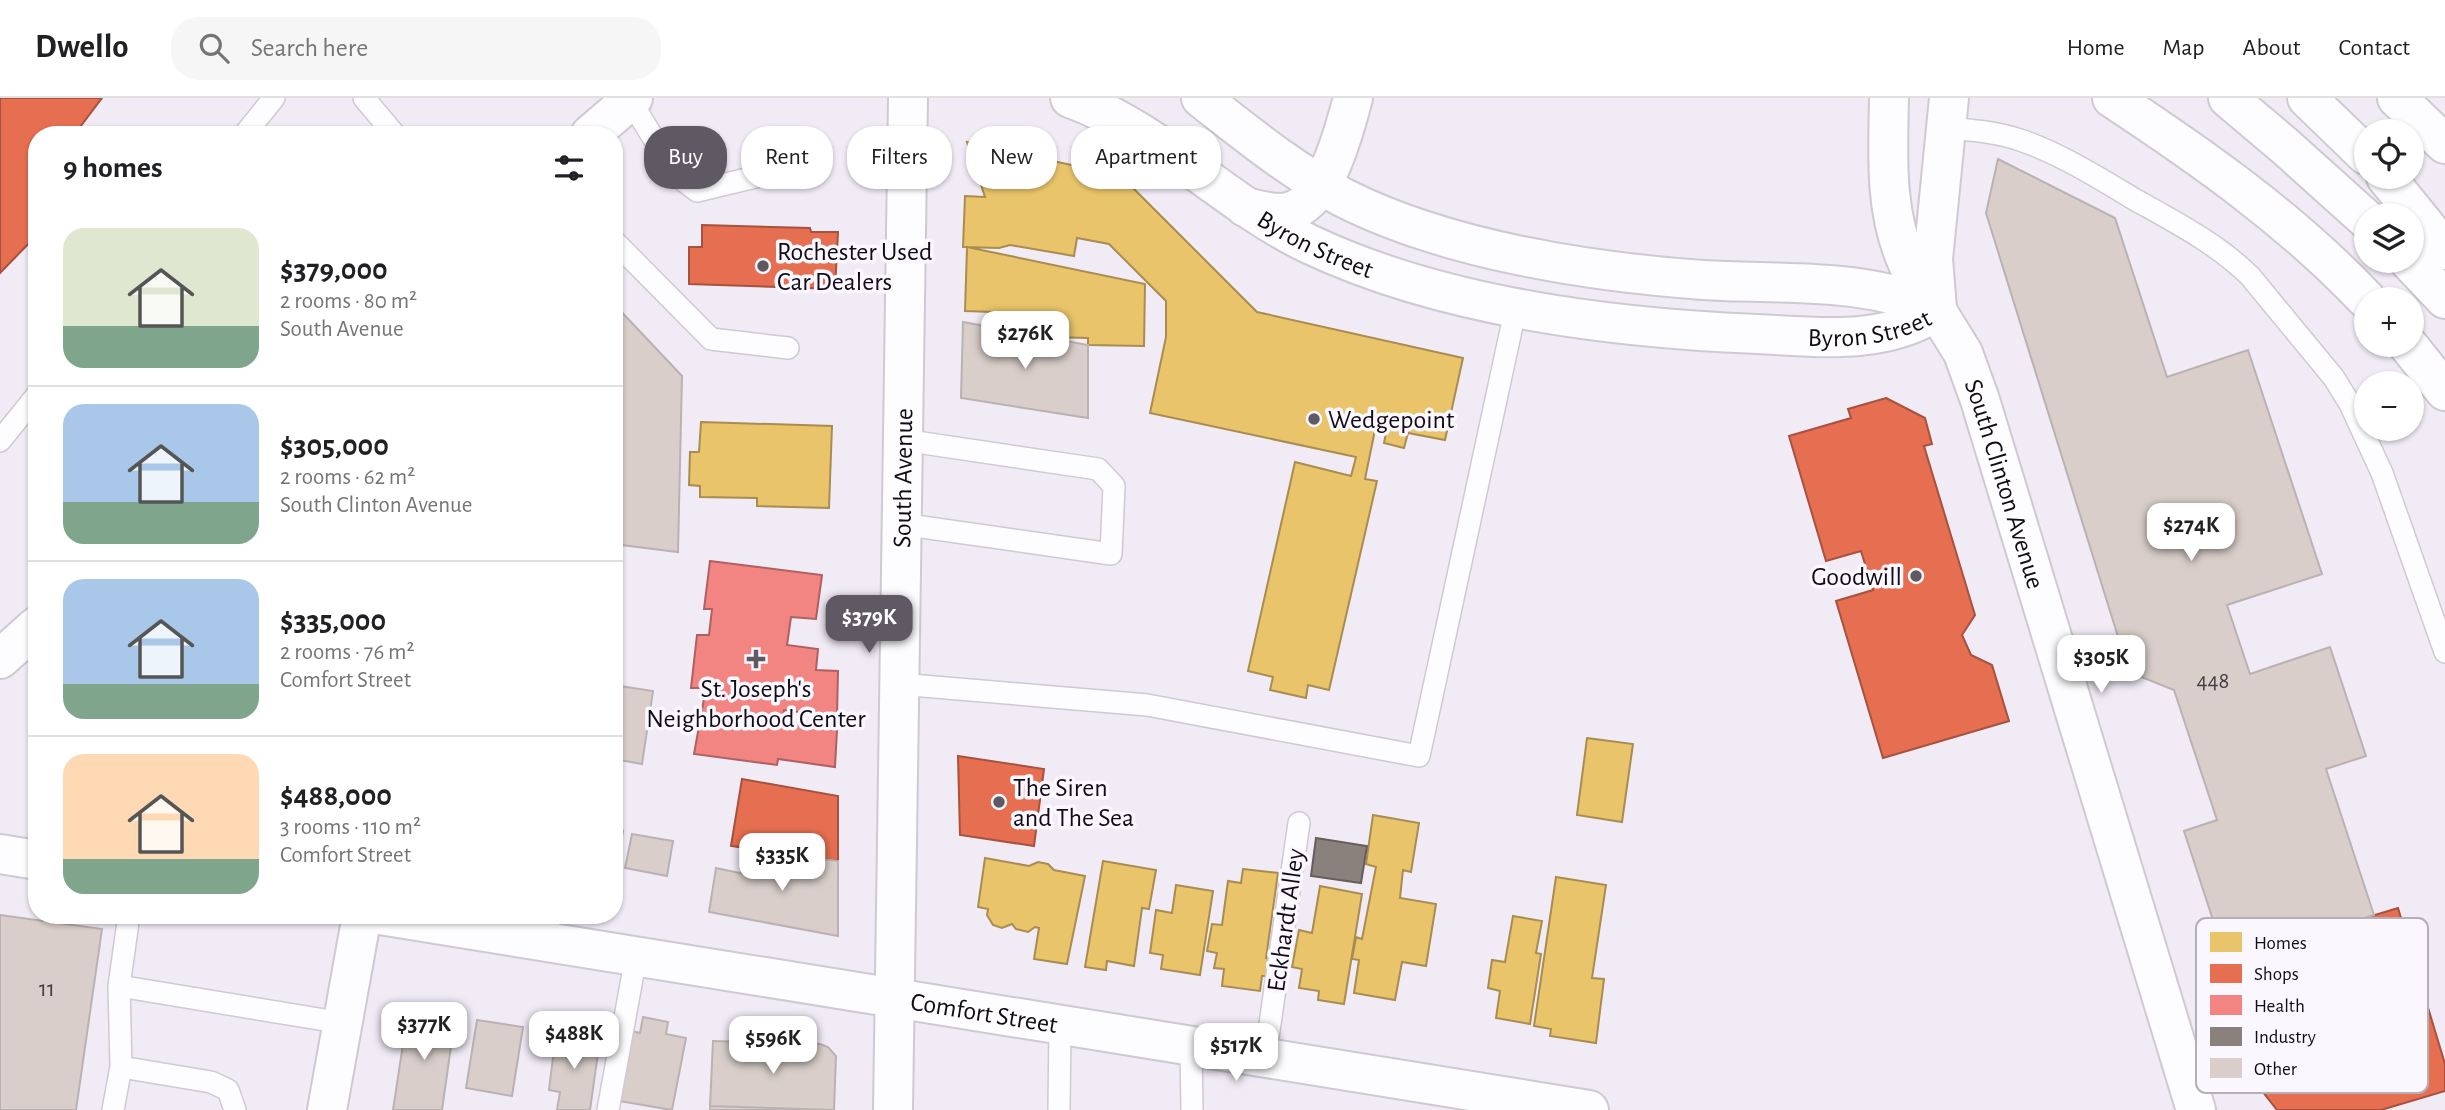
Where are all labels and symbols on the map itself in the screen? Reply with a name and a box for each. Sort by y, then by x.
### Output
street label: Byron Street [1253,206,1377,283]
place label: Rochester Used Car Dealers [777,239,932,295]
marker: Rochester Used Car Dealers [755,258,771,274]
street label: Byron Street [1807,305,1936,351]
pin: $276K [976,312,1074,371]
street label: South Clinton Avenue [1960,376,2049,592]
place label: Wedgepoint [1328,407,1454,433]
street label: South Avenue [889,408,917,548]
marker: Wedgepoint [1306,411,1322,427]
pin: $274K [2142,504,2240,563]
place label: Goodwill [1811,564,1902,590]
marker: Goodwill [1908,568,1924,584]
pin: $379K [820,596,918,655]
pin: $305K [2052,636,2150,695]
marker: St. Joseph's Neighborhood Center [746,649,766,669]
house number: 448 [2196,670,2230,693]
place label: St. Joseph's Neighborhood Center [646,676,866,732]
place label: The Siren and The Sea [1013,775,1134,831]
marker: The Siren and The Sea [991,794,1007,810]
pin: $335K [733,834,831,893]
street label: Eckhardt Alley [1263,847,1309,993]
legend [2196,918,2428,1093]
text: Homes [2254,934,2307,953]
text: Shops [2254,965,2299,984]
house number: 11 [39,978,55,1001]
street label: Comfort Street [909,989,1059,1038]
text: Health [2254,997,2305,1016]
pin: $377K [375,1002,473,1062]
pin: $488K [525,1012,623,1071]
pin: $596K [724,1016,822,1076]
pin: $517K [1187,1024,1285,1083]
text: Industry [2254,1028,2316,1047]
text: Other [2254,1060,2297,1079]

